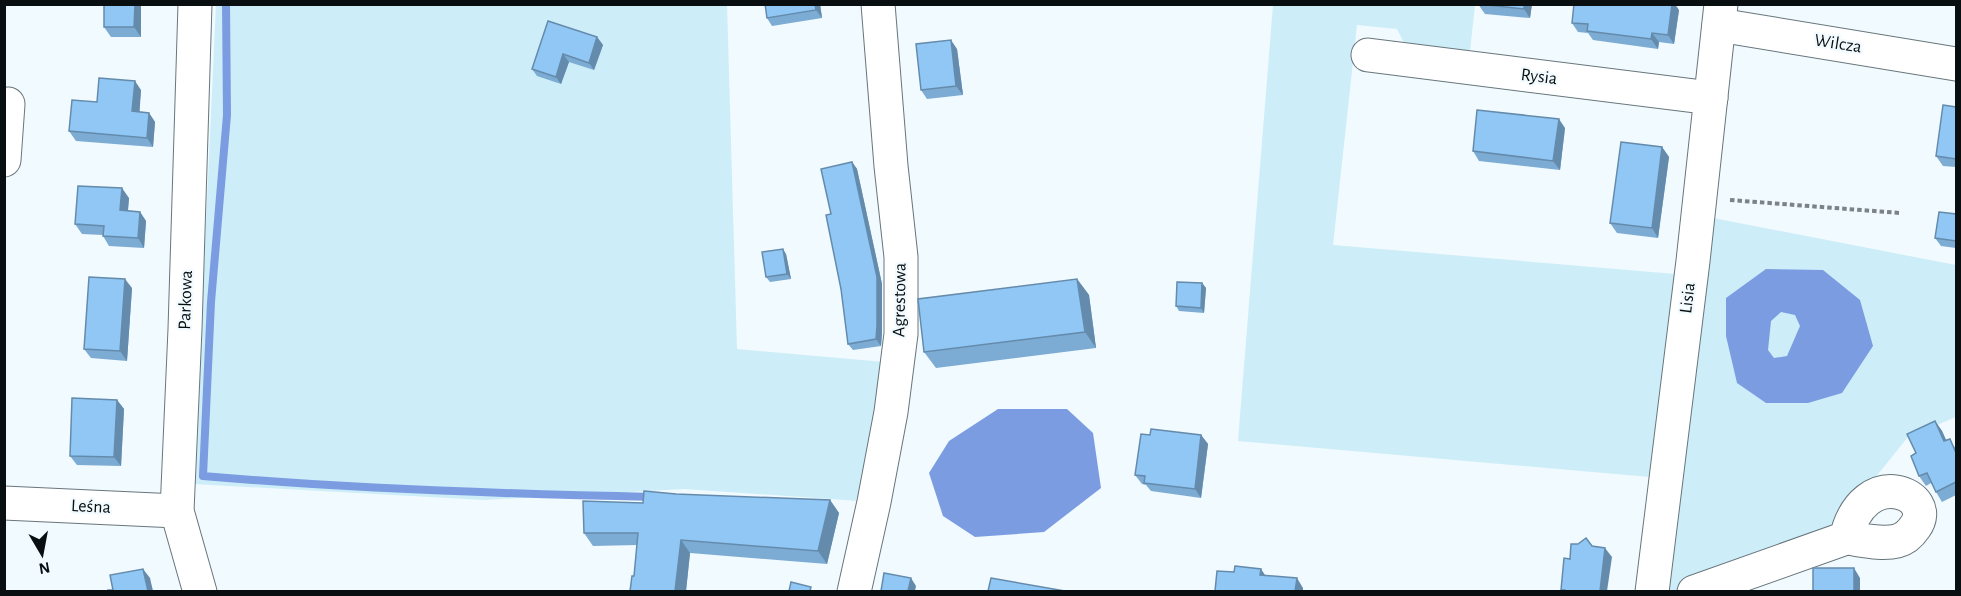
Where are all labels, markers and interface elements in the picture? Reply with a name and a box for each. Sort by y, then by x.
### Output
street label: Wilcza [1813,31,1863,57]
street label: Rysia [1520,66,1558,88]
street label: Agrestowa [890,263,910,337]
street label: Parkowa [176,270,196,330]
street label: Lisia [1677,281,1699,315]
street label: Leśna [71,497,111,517]
north arrow [12,524,72,584]
text: N [38,559,51,577]

